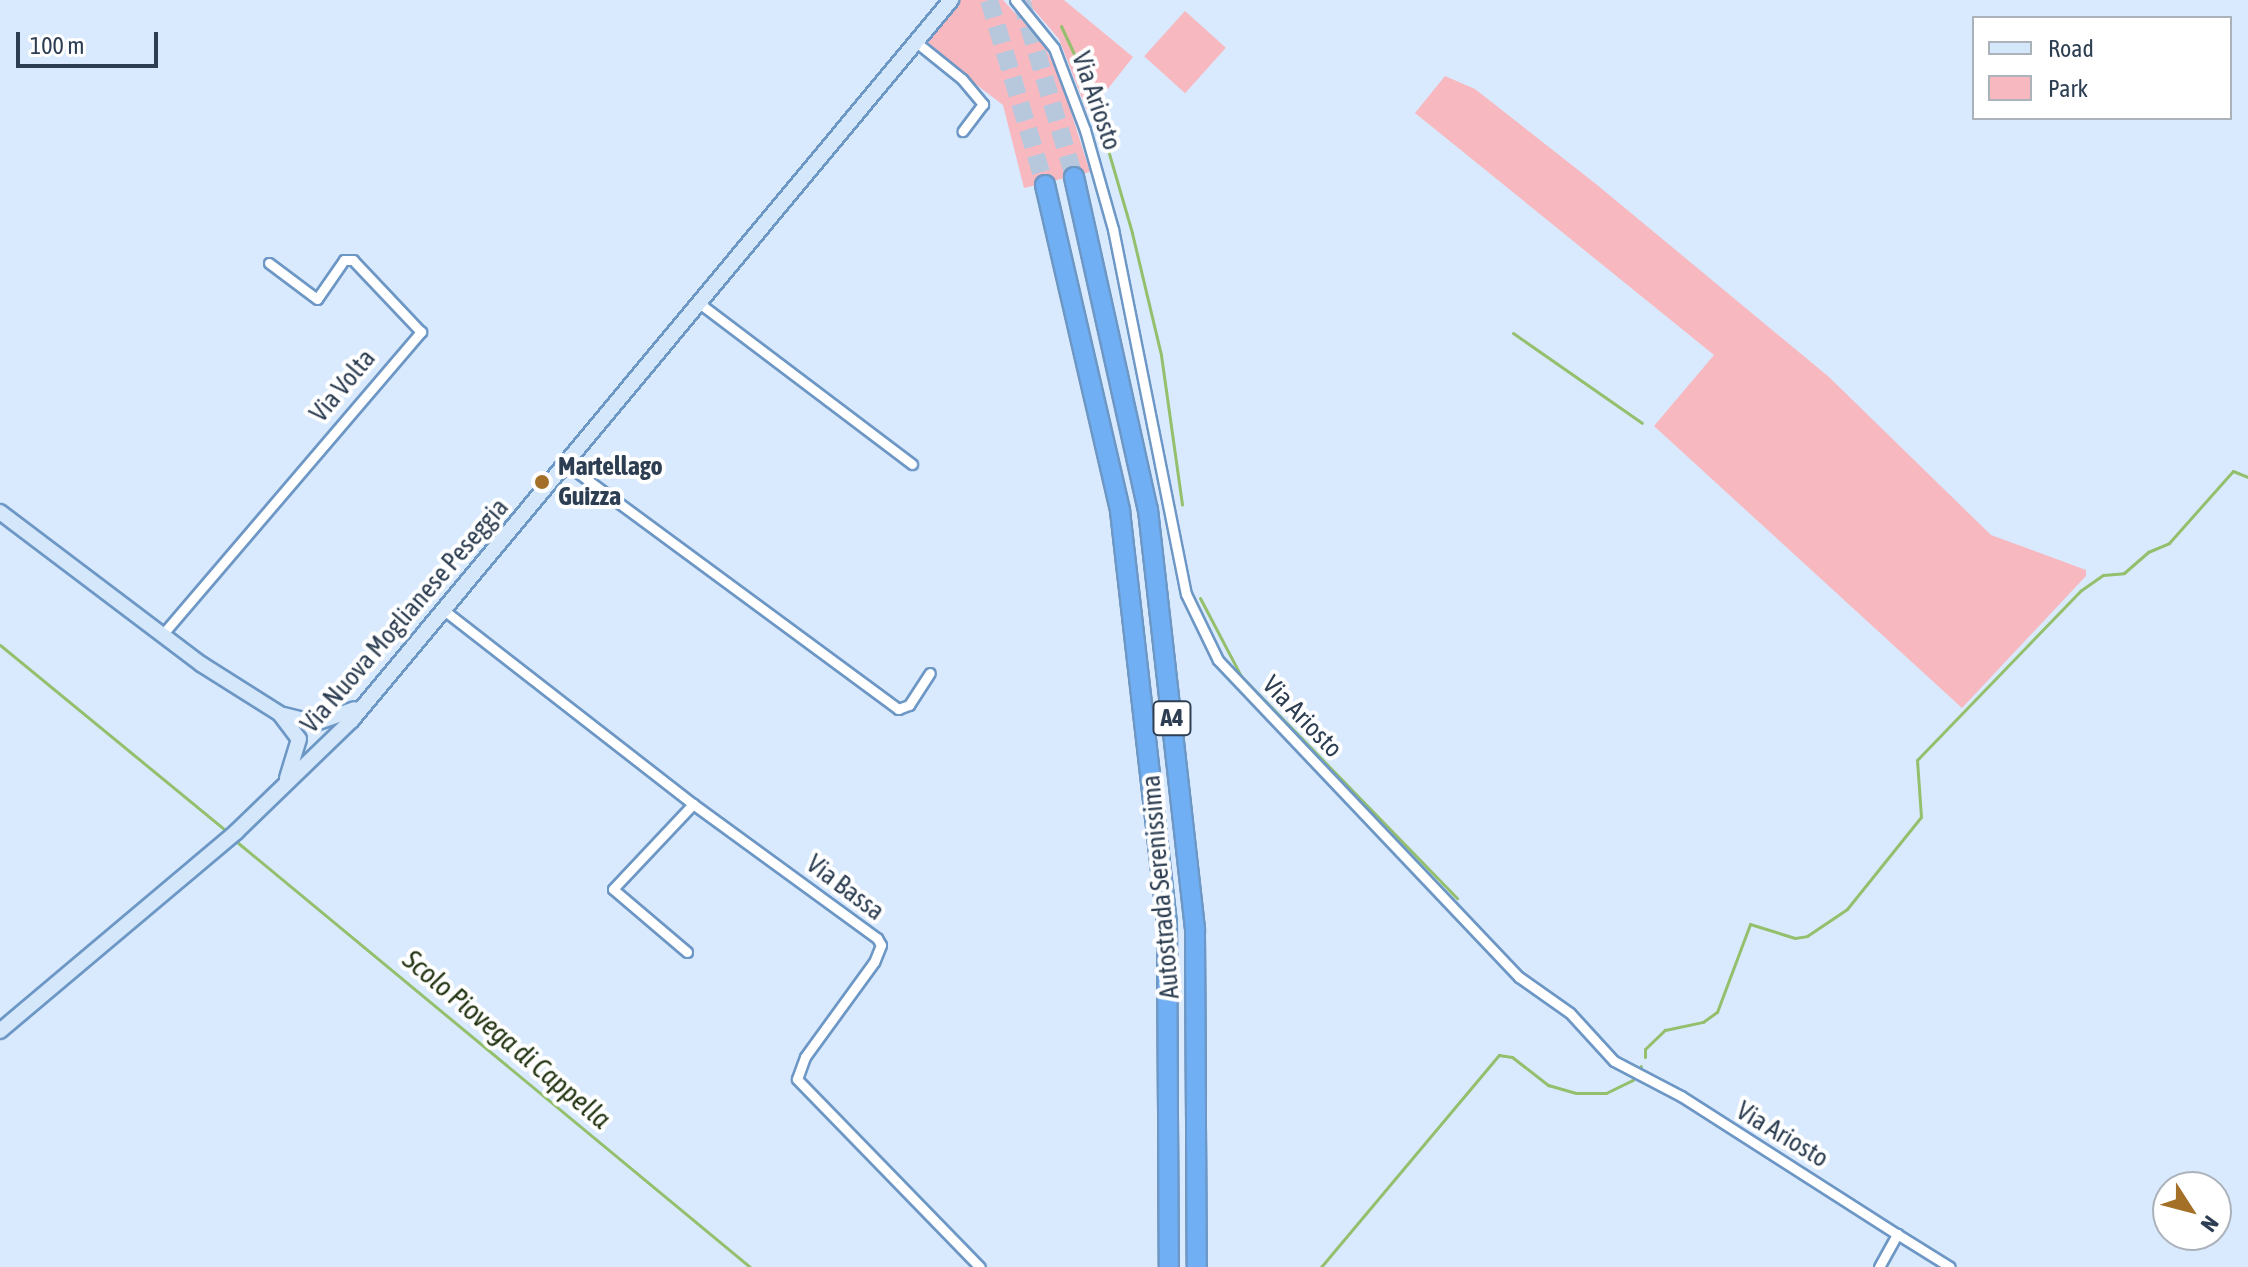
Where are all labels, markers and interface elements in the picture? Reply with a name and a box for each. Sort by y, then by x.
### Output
scale bar [20,16,162,66]
legend [1972,16,2232,120]
text: 100 m [30,32,84,59]
text: Road [2048,35,2094,62]
street label: Via Ariosto [1065,48,1127,154]
text: Park [2048,75,2088,102]
street label: Via Volta [304,343,382,429]
place label: Martellago Guizza [558,451,663,512]
marker: Martellago Guizza [533,473,551,491]
street label: Via Nuova Moglianese Peseggia [295,492,515,740]
street label: Via Ariosto [1255,670,1349,764]
road number: A4 [1152,698,1192,738]
street label: Autostrada Serenissima [1136,774,1186,1000]
street label: Via Bassa [800,849,890,927]
water label: Scolo Piovega di Cappella [396,942,618,1136]
street label: Via Ariosto [1730,1095,1834,1175]
north arrow [2152,1171,2232,1251]
text: N [2195,1211,2224,1237]

